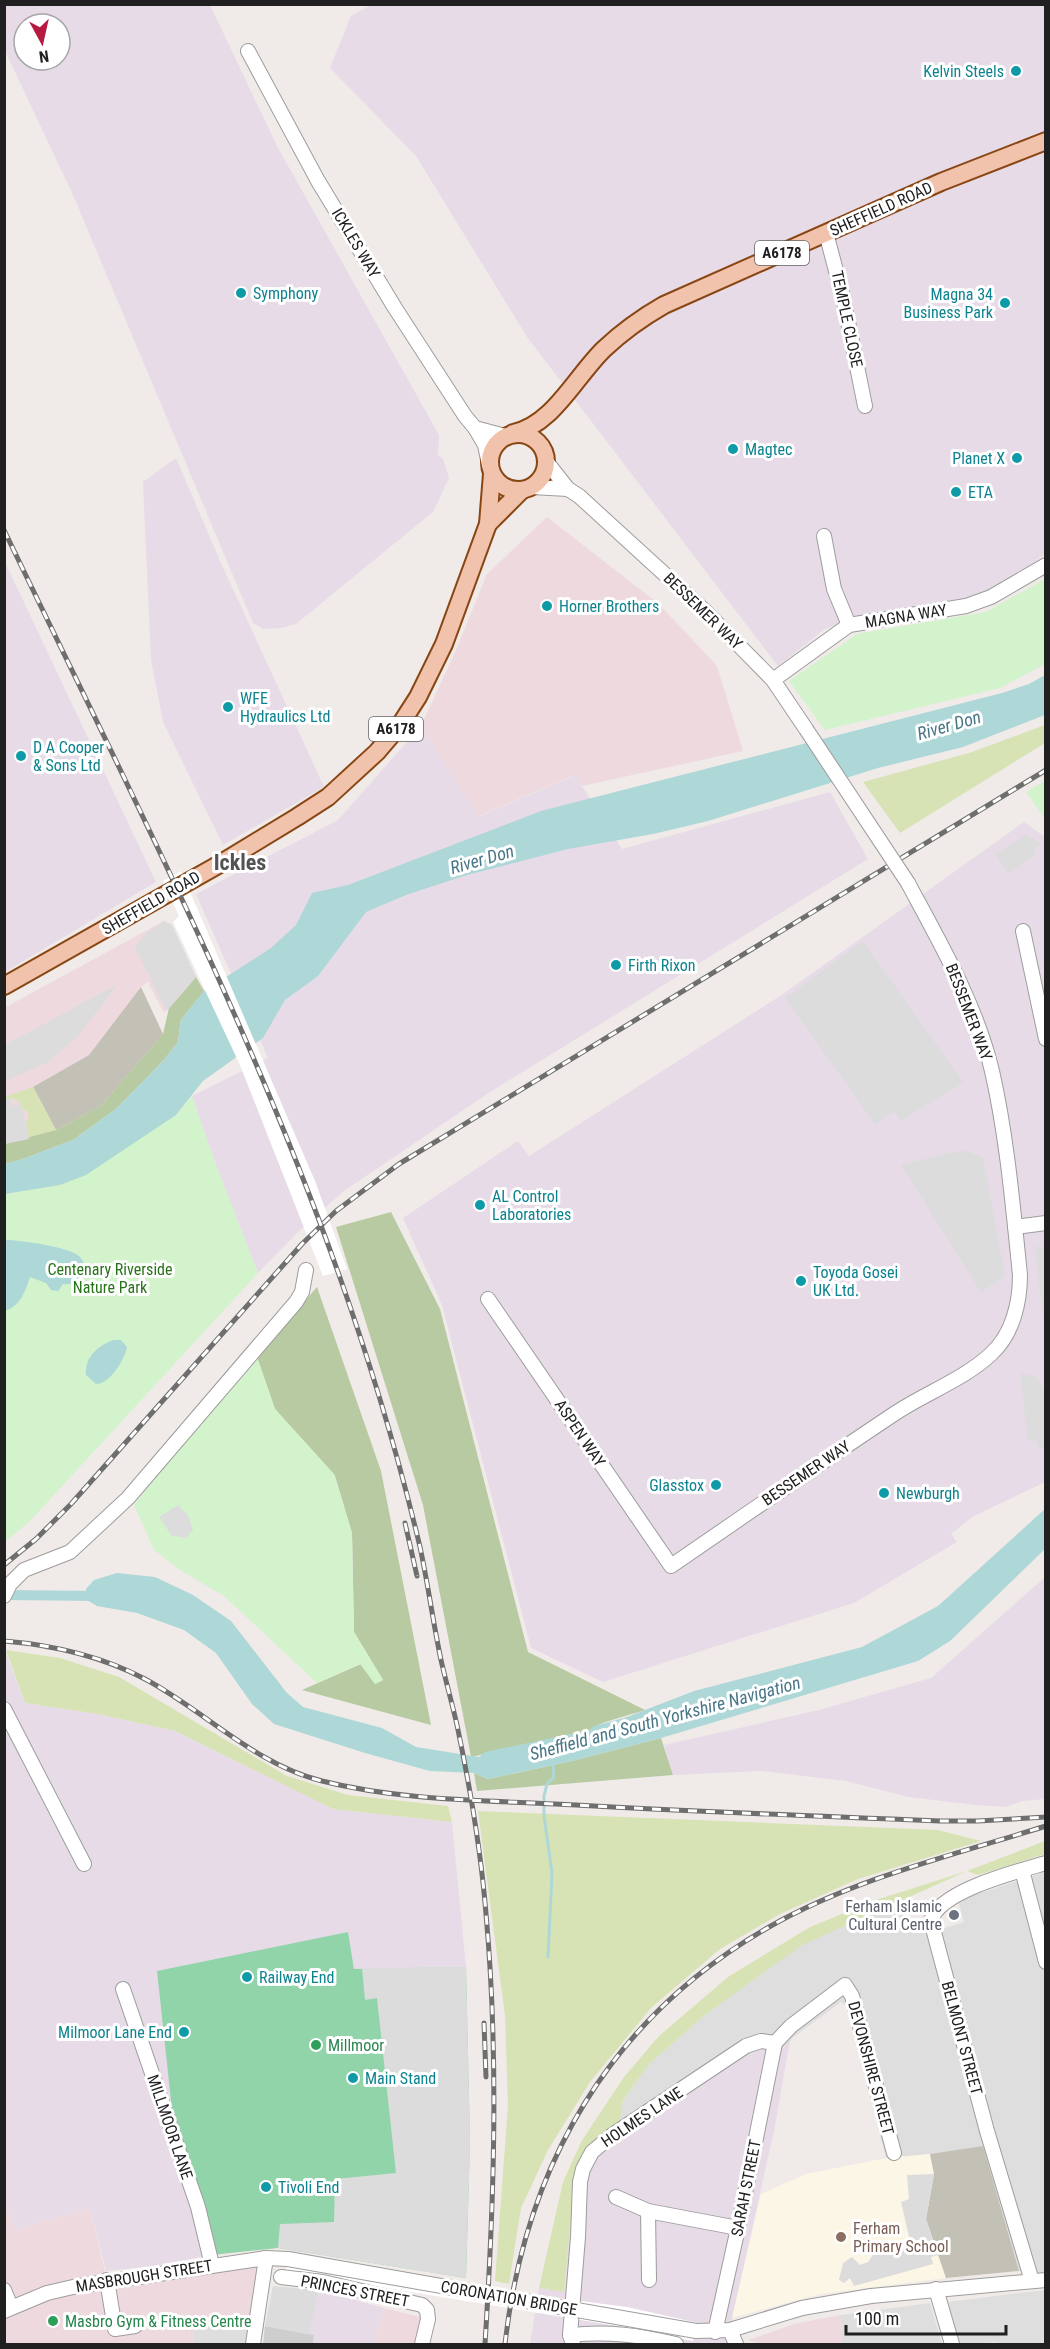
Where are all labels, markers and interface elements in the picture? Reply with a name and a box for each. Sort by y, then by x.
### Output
north arrow [12,12,72,72]
text: N [38,46,50,66]
place label: Kelvin Steels [923,62,1004,81]
marker: Kelvin Steels [1009,64,1023,78]
street label: SHEFFIELD ROAD [827,178,935,240]
street label: ICKLES WAY [328,205,385,282]
road number: A6178 [755,241,809,265]
street label: TEMPLE CLOSE [827,269,867,369]
place label: Symphony [253,284,318,303]
place label: Magna 34 Business Park [904,285,994,322]
marker: Symphony [234,286,248,300]
marker: Magna 34 Business Park [998,296,1012,310]
place label: Magtec [745,440,792,459]
marker: Magtec [726,442,740,456]
place label: Planet X [952,449,1005,468]
marker: Planet X [1010,451,1024,465]
place label: ETA [968,483,993,502]
marker: ETA [949,485,963,499]
street label: BESSEMER WAY [660,569,747,654]
place label: Horner Brothers [559,597,659,616]
marker: Horner Brothers [540,599,554,613]
street label: MAGNA WAY [864,600,949,632]
place label: WFE Hydraulics Ltd [240,689,330,726]
marker: WFE Hydraulics Ltd [221,700,235,714]
water label: River Don [915,706,983,744]
road number: A6178 [369,717,423,741]
place label: D A Cooper & Sons Ltd [33,738,104,775]
marker: D A Cooper & Sons Ltd [14,749,28,763]
water label: River Don [448,840,516,878]
district label: Ickles [214,850,266,875]
street label: SHEFFIELD ROAD [99,867,203,939]
place label: Firth Rixon [628,956,696,975]
marker: Firth Rixon [609,958,623,972]
street label: BESSEMER WAY [942,961,996,1064]
place label: AL Control Laboratories [492,1187,571,1224]
marker: AL Control Laboratories [473,1198,487,1212]
park label: Centenary Riverside Nature Park [47,1260,173,1297]
place label: Toyoda Gosei UK Ltd. [813,1263,898,1300]
marker: Toyoda Gosei UK Ltd. [794,1274,808,1288]
street label: ASPEN WAY [551,1396,610,1471]
street label: BESSEMER WAY [758,1436,854,1509]
place label: Glasstox [649,1476,704,1495]
marker: Glasstox [709,1478,723,1492]
place label: Newburgh [896,1484,960,1503]
marker: Newburgh [877,1486,891,1500]
water label: Sheffield and South Yorkshire Navigation [527,1672,803,1764]
place label: Ferham Islamic Cultural Centre [845,1897,942,1934]
marker: Ferham Islamic Cultural Centre [947,1908,961,1922]
place label: Railway End [259,1968,334,1987]
marker: Railway End [240,1970,254,1984]
street label: BELMONT STREET [938,1979,986,2097]
street label: DEVONSHIRE STREET [844,1999,898,2137]
place label: Milmoor Lane End [58,2023,172,2042]
marker: Milmoor Lane End [177,2025,191,2039]
place label: Millmoor [328,2036,384,2055]
marker: Millmoor [309,2038,323,2052]
place label: Main Stand [365,2069,436,2088]
marker: Main Stand [346,2071,360,2085]
street label: MILLMOOR LANE [143,2072,197,2182]
street label: HOLMES LANE [598,2083,686,2151]
street label: SARAH STREET [727,2138,765,2238]
place label: Tivoli End [278,2178,339,2197]
marker: Tivoli End [259,2180,273,2194]
place label: Ferham Primary School [853,2219,949,2256]
marker: Ferham Primary School [834,2230,848,2244]
street label: MASBROUGH STREET [74,2256,214,2296]
street label: PRINCES STREET [299,2271,411,2311]
street label: CORONATION BRIDGE [439,2277,579,2319]
scale bar [846,2298,1006,2336]
text: 100 m [855,2308,899,2329]
place label: Masbro Gym & Fitness Centre [65,2312,251,2331]
marker: Masbro Gym & Fitness Centre [46,2314,60,2328]

